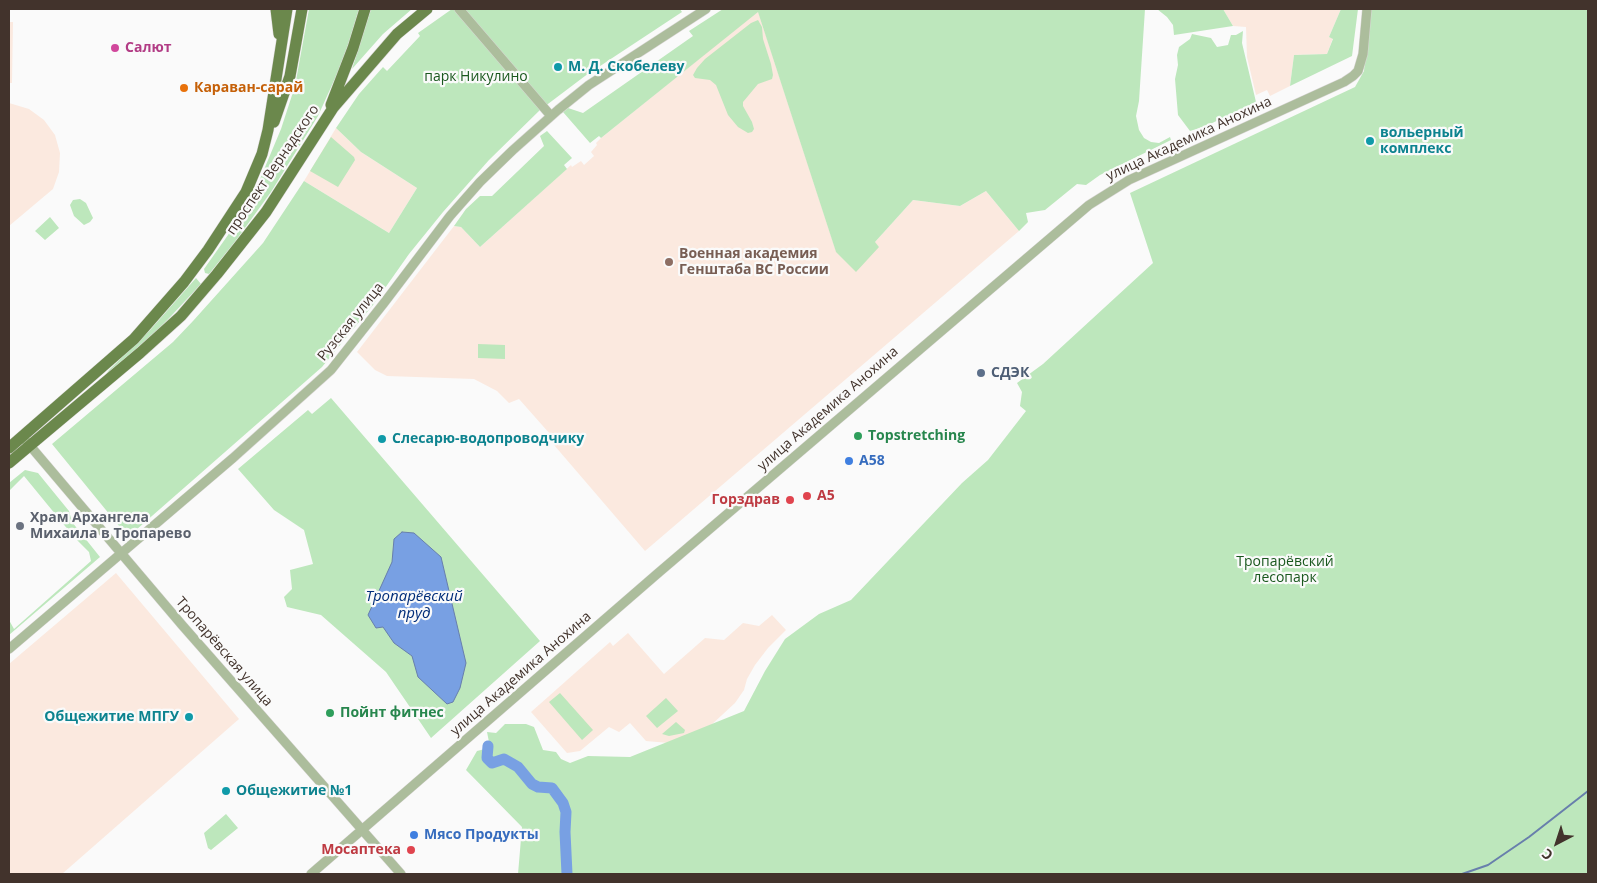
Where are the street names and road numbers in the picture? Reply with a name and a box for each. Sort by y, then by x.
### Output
street label: улица Академика Анохина [1104,93,1274,185]
street label: проспект Вернадского [223,102,323,238]
street label: Рузская улица [314,279,388,365]
street label: улица Академика Анохина [754,343,902,475]
street label: Тропарёвская улица [172,594,276,710]
street label: улица Академика Анохина [447,608,595,740]

